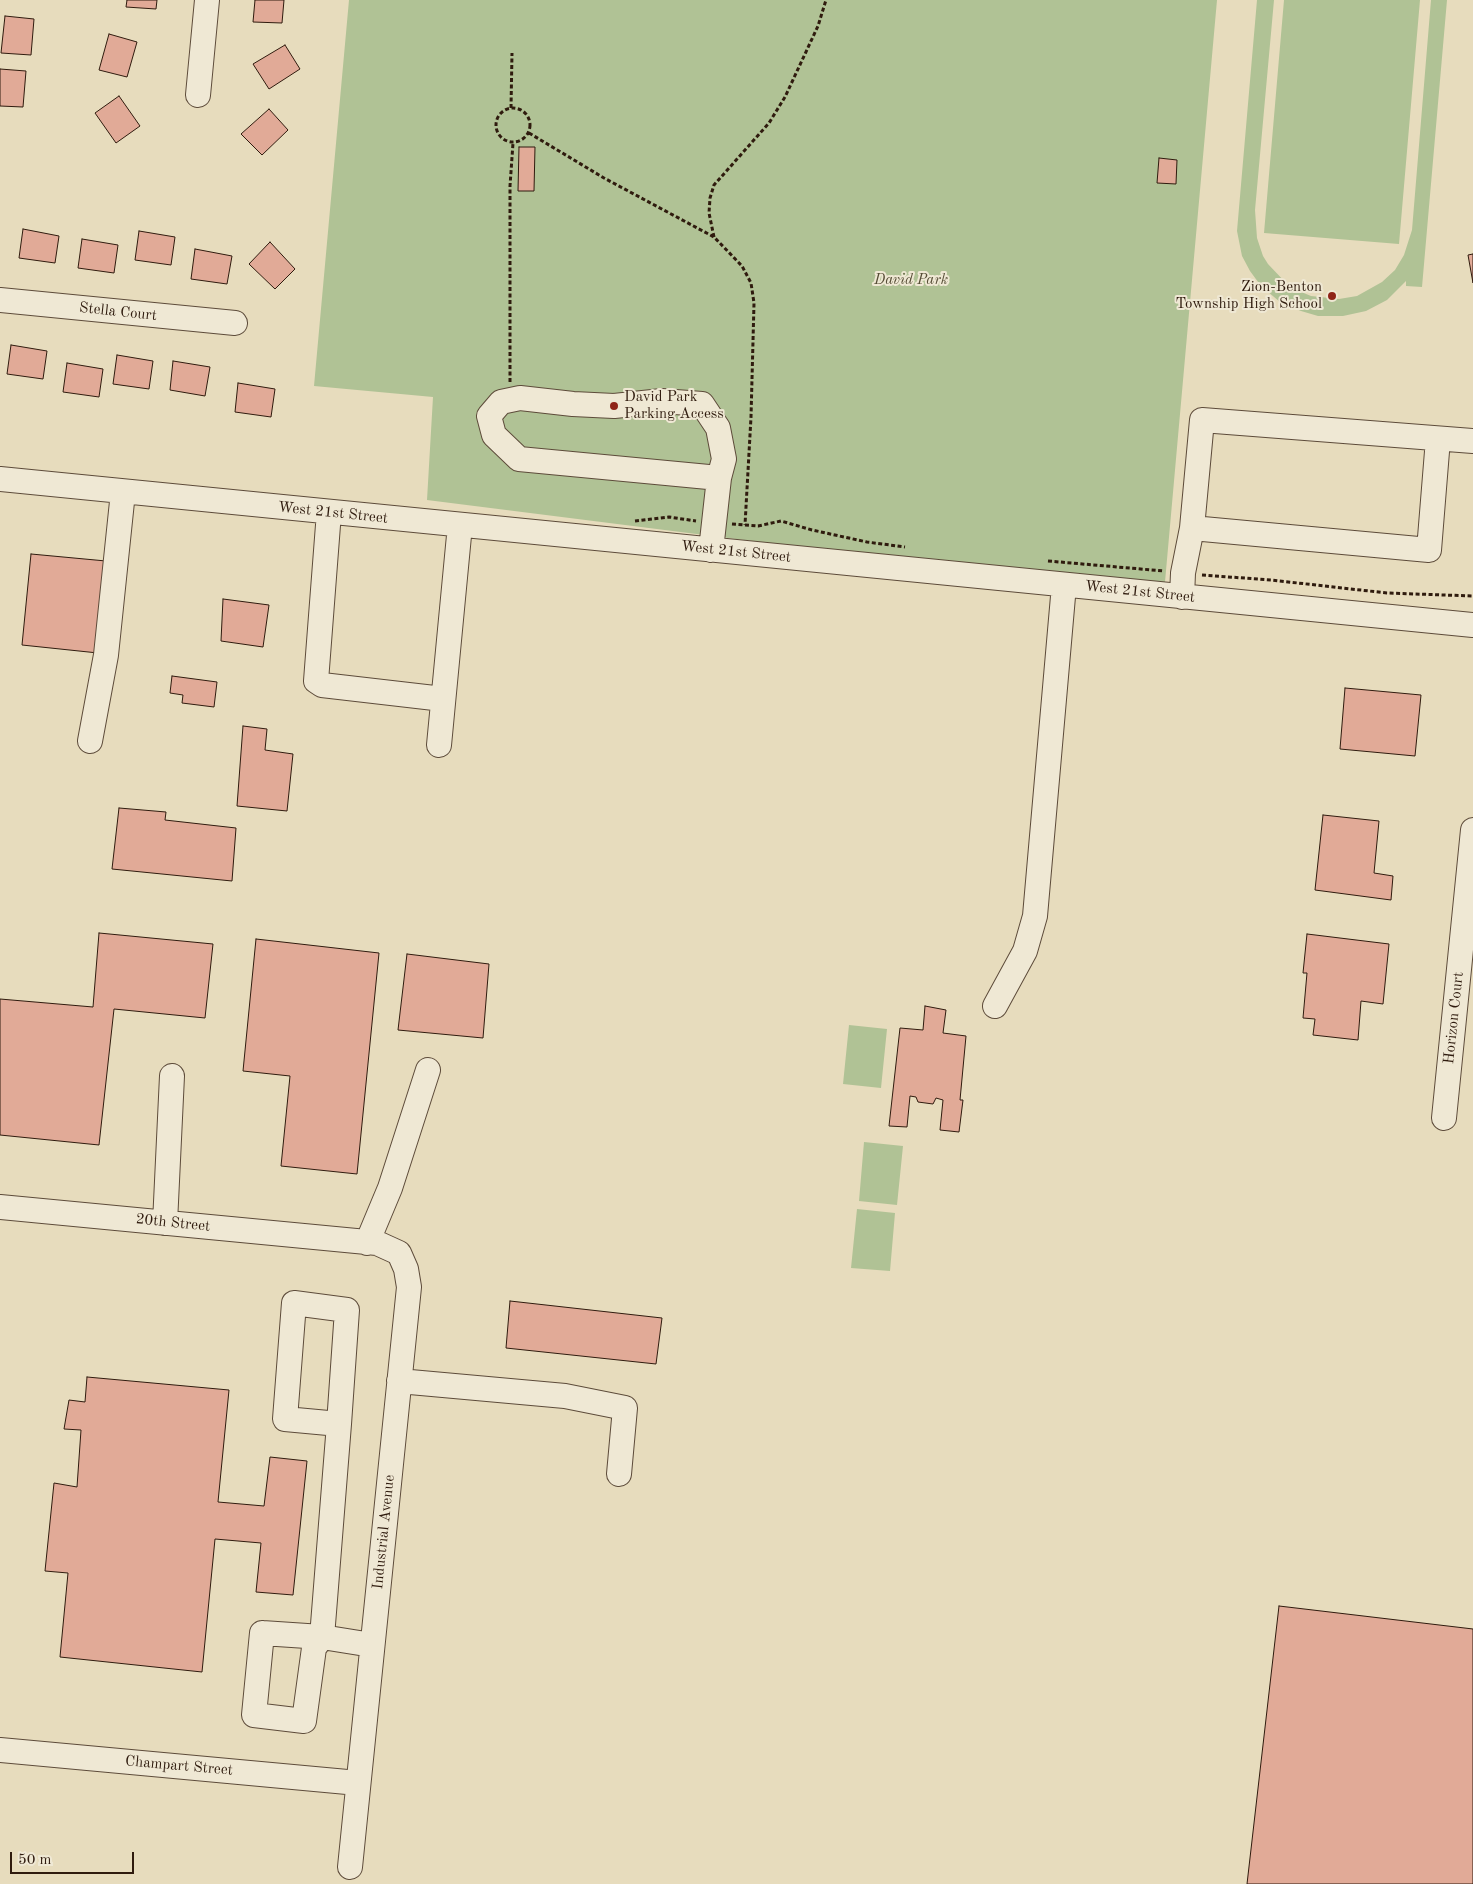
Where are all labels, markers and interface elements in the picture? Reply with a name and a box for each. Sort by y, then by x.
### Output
park label: David Park [874,271,948,289]
place label: Zion-Benton Township High School [1175,278,1322,313]
marker: Zion-Benton Township High School [1326,290,1338,302]
street label: Stella Court [78,299,158,325]
place label: David Park Parking Access [624,388,724,423]
marker: David Park Parking Access [608,400,620,412]
street label: West 21st Street [277,498,389,528]
street label: West 21st Street [680,537,792,567]
street label: West 21st Street [1084,577,1196,607]
street label: Horizon Court [1440,971,1468,1065]
street label: 20th Street [135,1210,211,1236]
street label: Industrial Avenue [369,1474,399,1590]
street label: Champart Street [124,1752,234,1780]
scale bar [12,1842,136,1874]
text: 50 m [18,1853,52,1868]

